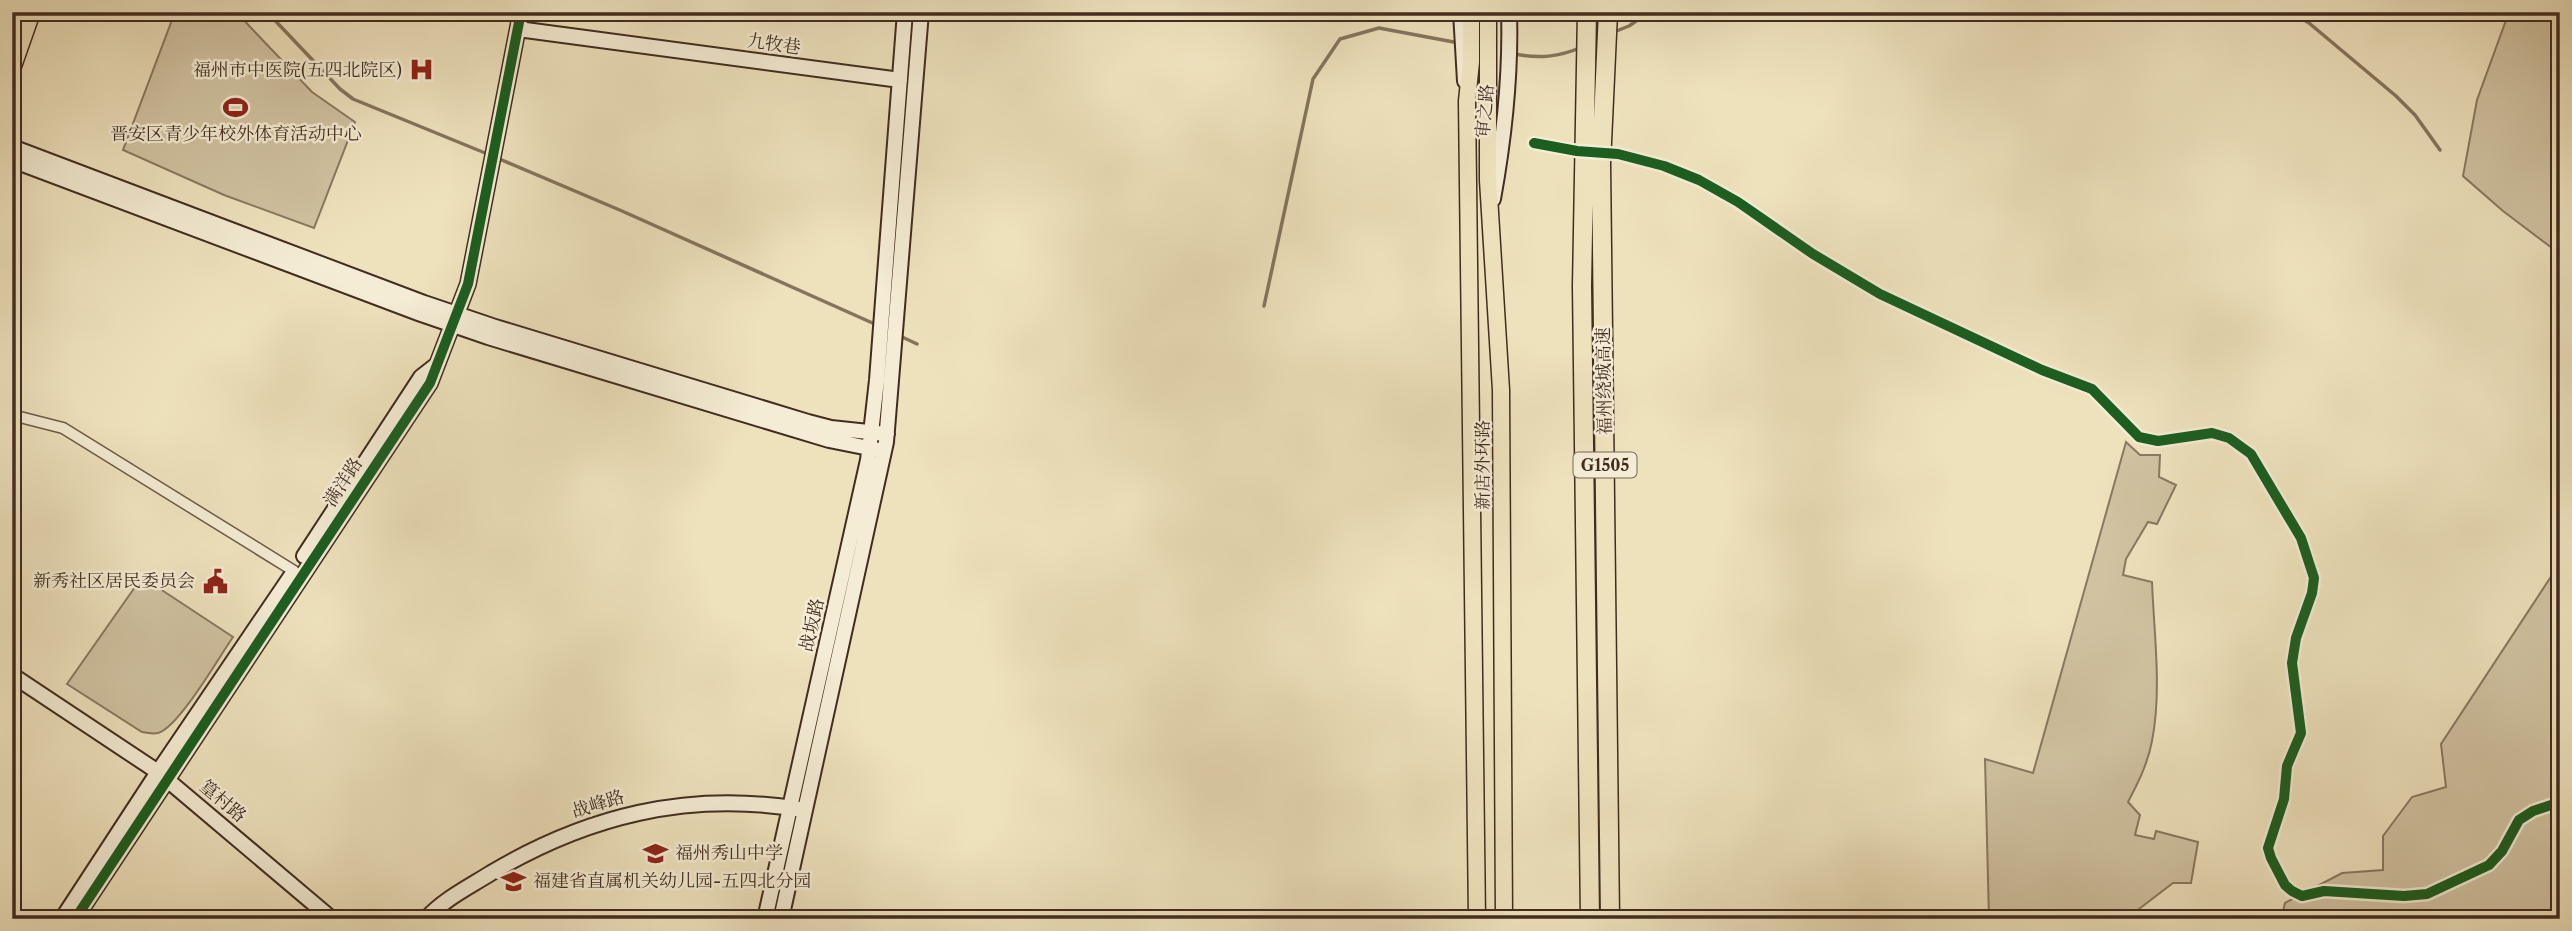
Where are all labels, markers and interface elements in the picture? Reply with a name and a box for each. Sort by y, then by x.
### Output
street label: 九牧巷 [746,29,802,59]
hospital icon: 福州市中医院(五四北院区) [408,56,436,84]
place label: 福州市中医院(五四北院区) [193,59,402,81]
street label: 审之路 [1472,83,1498,139]
sports icon: 晋安区青少年校外体育活动中心 [222,93,250,121]
place label: 晋安区青少年校外体育活动中心 [110,123,362,145]
street label: 福州绕城高速 [1592,327,1616,435]
street label: 新店外环路 [1472,420,1494,510]
road number: G1505 [1574,452,1636,478]
street label: 满洋路 [319,453,367,511]
public building icon: 新秀社区居民委员会 [201,567,229,595]
place label: 新秀社区居民委员会 [33,570,195,592]
street label: 战坂路 [795,596,829,654]
street label: 篁村路 [195,775,251,827]
street label: 战峰路 [569,786,627,822]
school or university icon: 福州秀山中学 [641,839,669,867]
place label: 福州秀山中学 [675,842,783,864]
school or university icon: 福建省直属机关幼儿园-五四北分园 [499,867,527,895]
place label: 福建省直属机关幼儿园-五四北分园 [533,870,811,892]

